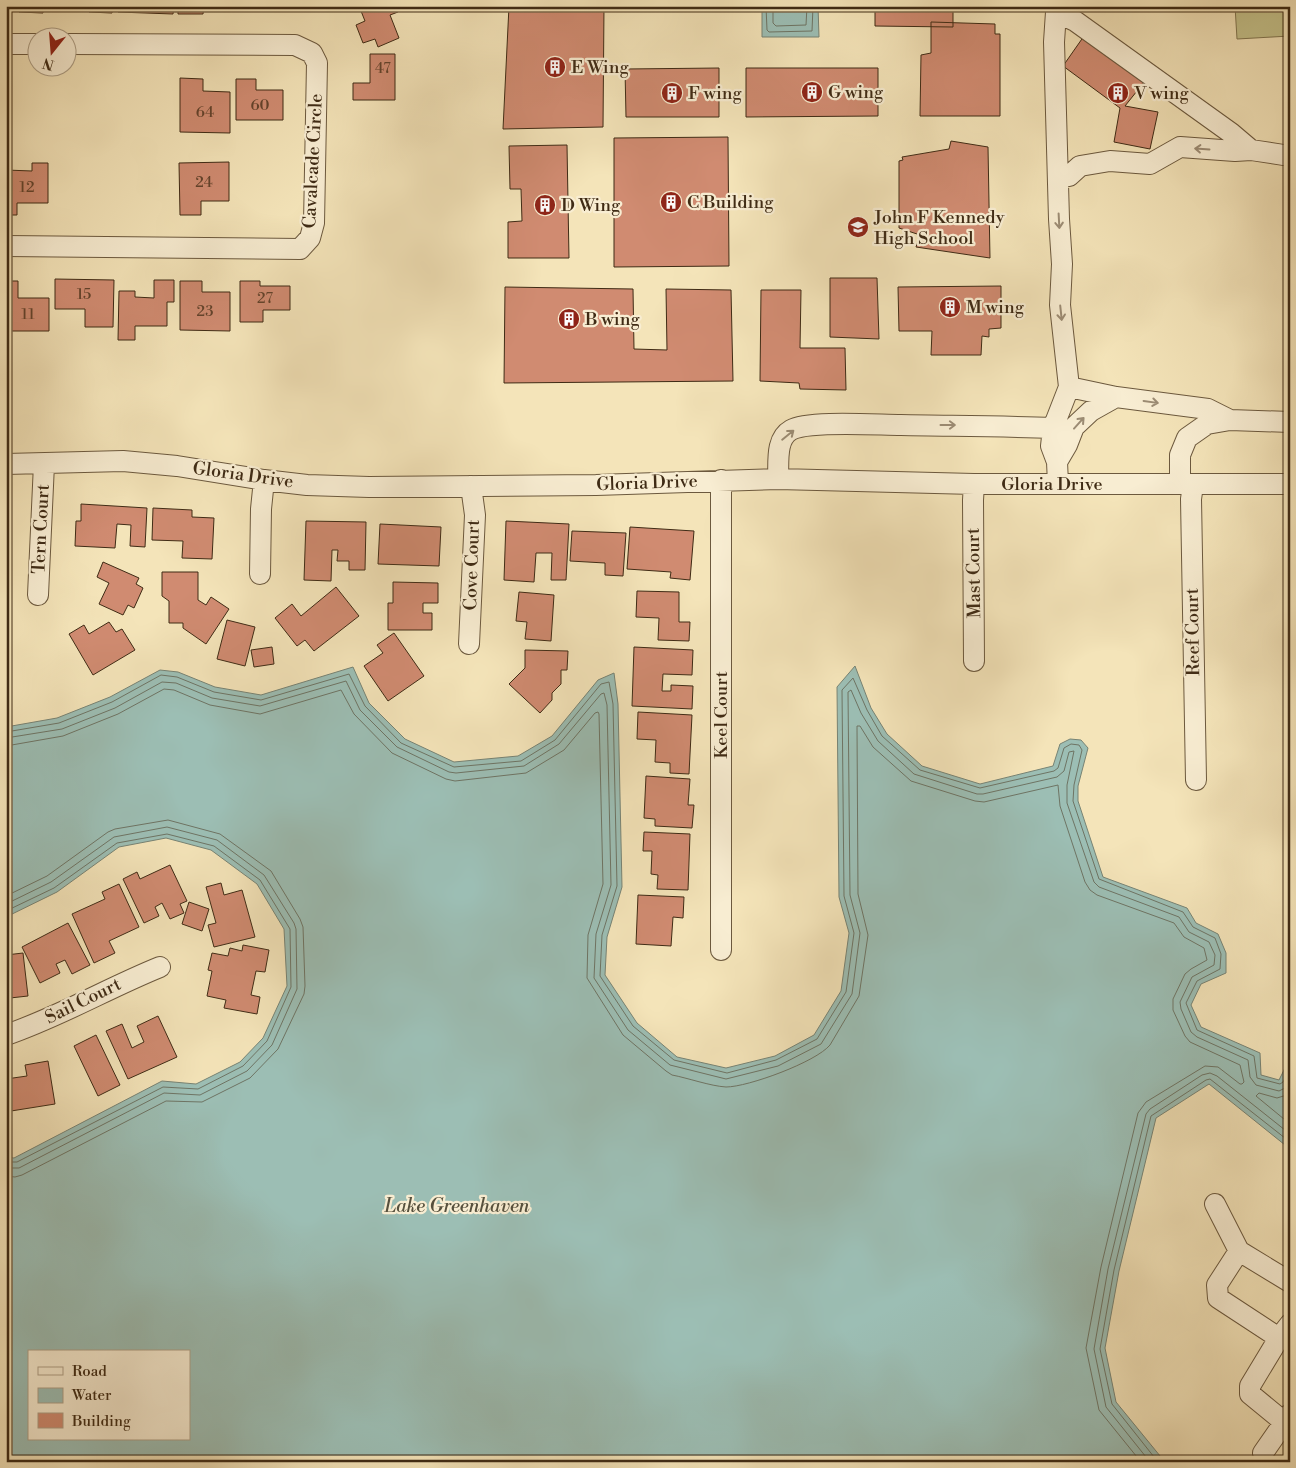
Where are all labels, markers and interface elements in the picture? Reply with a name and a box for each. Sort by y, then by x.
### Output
north arrow [28,28,78,78]
text: N [41,53,56,74]
building icon: E Wing [543,55,567,79]
place label: E Wing [571,56,629,79]
house number: 47 [375,59,391,78]
building icon: G wing [800,80,824,104]
building icon: F wing [660,81,684,105]
place label: G wing [828,81,884,104]
building icon: V wing [1106,81,1130,105]
place label: F wing [688,82,743,105]
place label: V wing [1133,82,1190,105]
street label: Cavalcade Circle [298,93,328,229]
house number: 60 [250,96,270,115]
house number: 64 [196,103,214,122]
one-way arrow [1194,144,1210,154]
house number: 24 [195,173,213,192]
house number: 12 [19,178,35,197]
building icon: C Building [659,190,683,214]
place label: C Building [687,191,774,214]
building icon: D Wing [533,193,557,217]
place label: D Wing [561,194,621,217]
place label: John F Kennedy High School [873,206,1005,250]
one-way arrow [1054,213,1063,229]
school or university icon: John F Kennedy High School [846,215,870,239]
house number: 15 [77,285,91,304]
house number: 27 [257,289,273,308]
building icon: M wing [938,295,962,319]
place label: M wing [966,296,1025,319]
house number: 23 [197,302,213,321]
one-way arrow [1056,304,1066,320]
house number: 11 [21,305,35,324]
building icon: B wing [557,307,581,331]
place label: B wing [584,308,640,331]
one-way arrow [1143,397,1159,407]
one-way arrow [1073,416,1085,429]
one-way arrow [940,421,956,430]
one-way arrow [782,429,795,440]
street label: Gloria Drive [191,457,295,493]
street label: Gloria Drive [596,470,698,496]
street label: Gloria Drive [1001,473,1103,496]
street label: Tern Court [27,483,55,575]
street label: Cove Court [459,519,485,611]
street label: Mast Court [962,527,986,618]
street label: Reef Court [1181,587,1205,676]
street label: Keel Court [710,671,733,759]
street label: Sail Court [41,972,125,1029]
water label: Lake Greenhaven [384,1194,530,1218]
legend [28,1350,190,1440]
text: Road [72,1362,107,1381]
text: Water [71,1386,112,1405]
text: Building [71,1412,131,1431]

